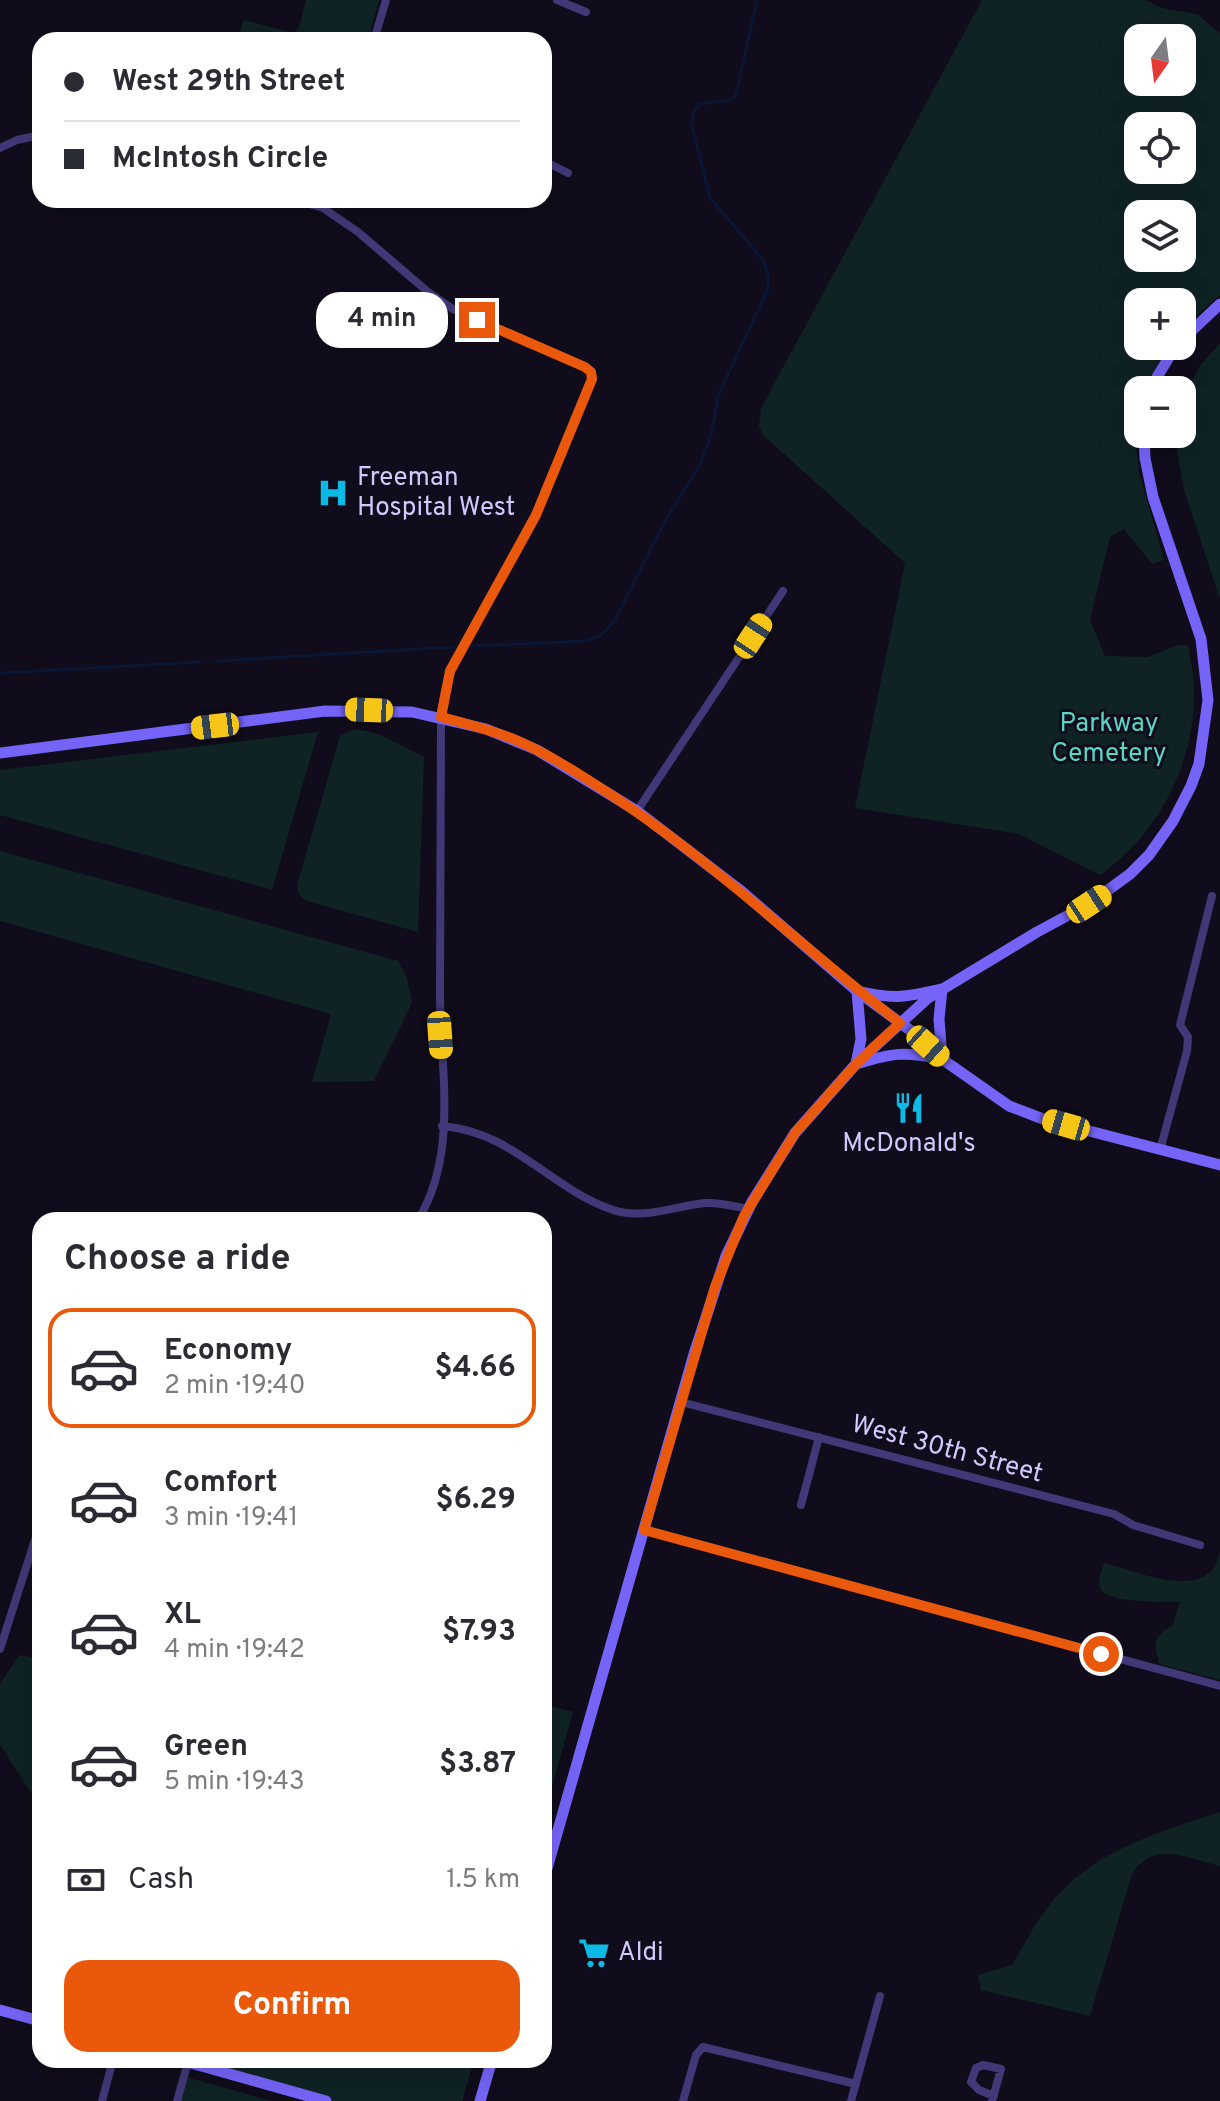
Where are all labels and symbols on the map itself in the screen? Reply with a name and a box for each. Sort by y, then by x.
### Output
north arrow [1124,24,1196,96]
callout: 4 min [317,292,449,348]
route end [459,302,495,338]
place label: Freeman Hospital West [357,462,515,525]
hospital icon: Freeman Hospital West [316,476,350,510]
car [730,609,776,663]
car [345,697,393,723]
park label: Parkway Cemetery [1051,708,1167,771]
car [190,711,240,741]
car [1062,881,1116,927]
car [426,1010,454,1060]
car [902,1021,954,1071]
restaurant icon: McDonald's [892,1091,926,1125]
car [1040,1107,1092,1143]
place label: McDonald's [842,1128,976,1161]
street label: West 30th Street [848,1409,1046,1491]
route start [1083,1636,1119,1672]
supermarket icon: Aldi [577,1936,611,1970]
place label: Aldi [618,1937,664,1970]

